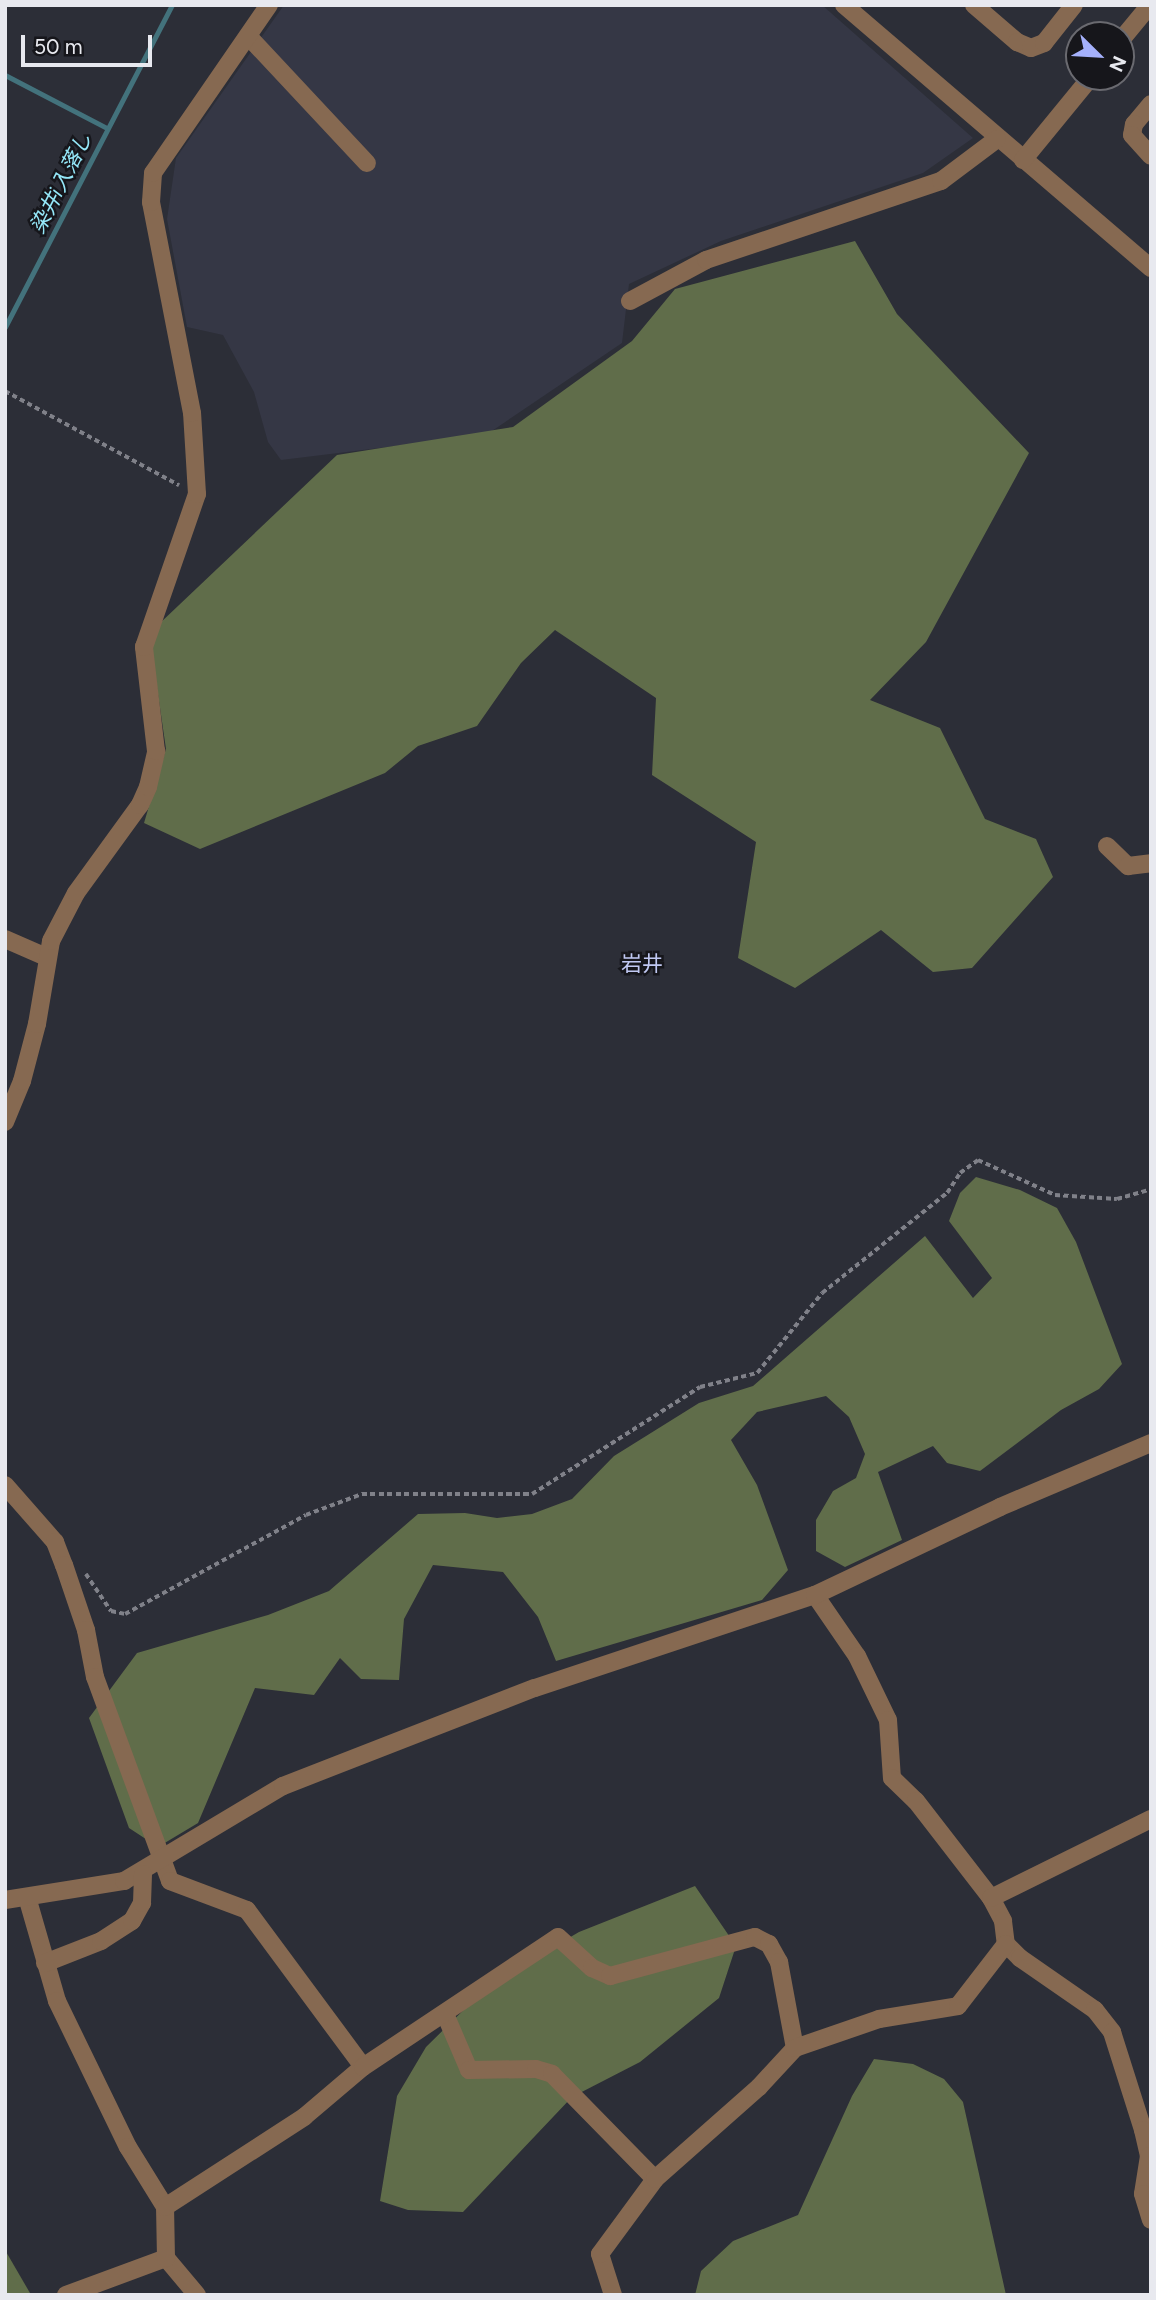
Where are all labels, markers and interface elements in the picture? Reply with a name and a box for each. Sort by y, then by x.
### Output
scale bar [24,21,156,65]
north arrow [1065,21,1135,91]
text: 50 m [34,34,83,59]
text: N [1104,53,1131,75]
water label: 染井i入落し [25,128,97,238]
district label: 岩井 [621,951,663,977]

